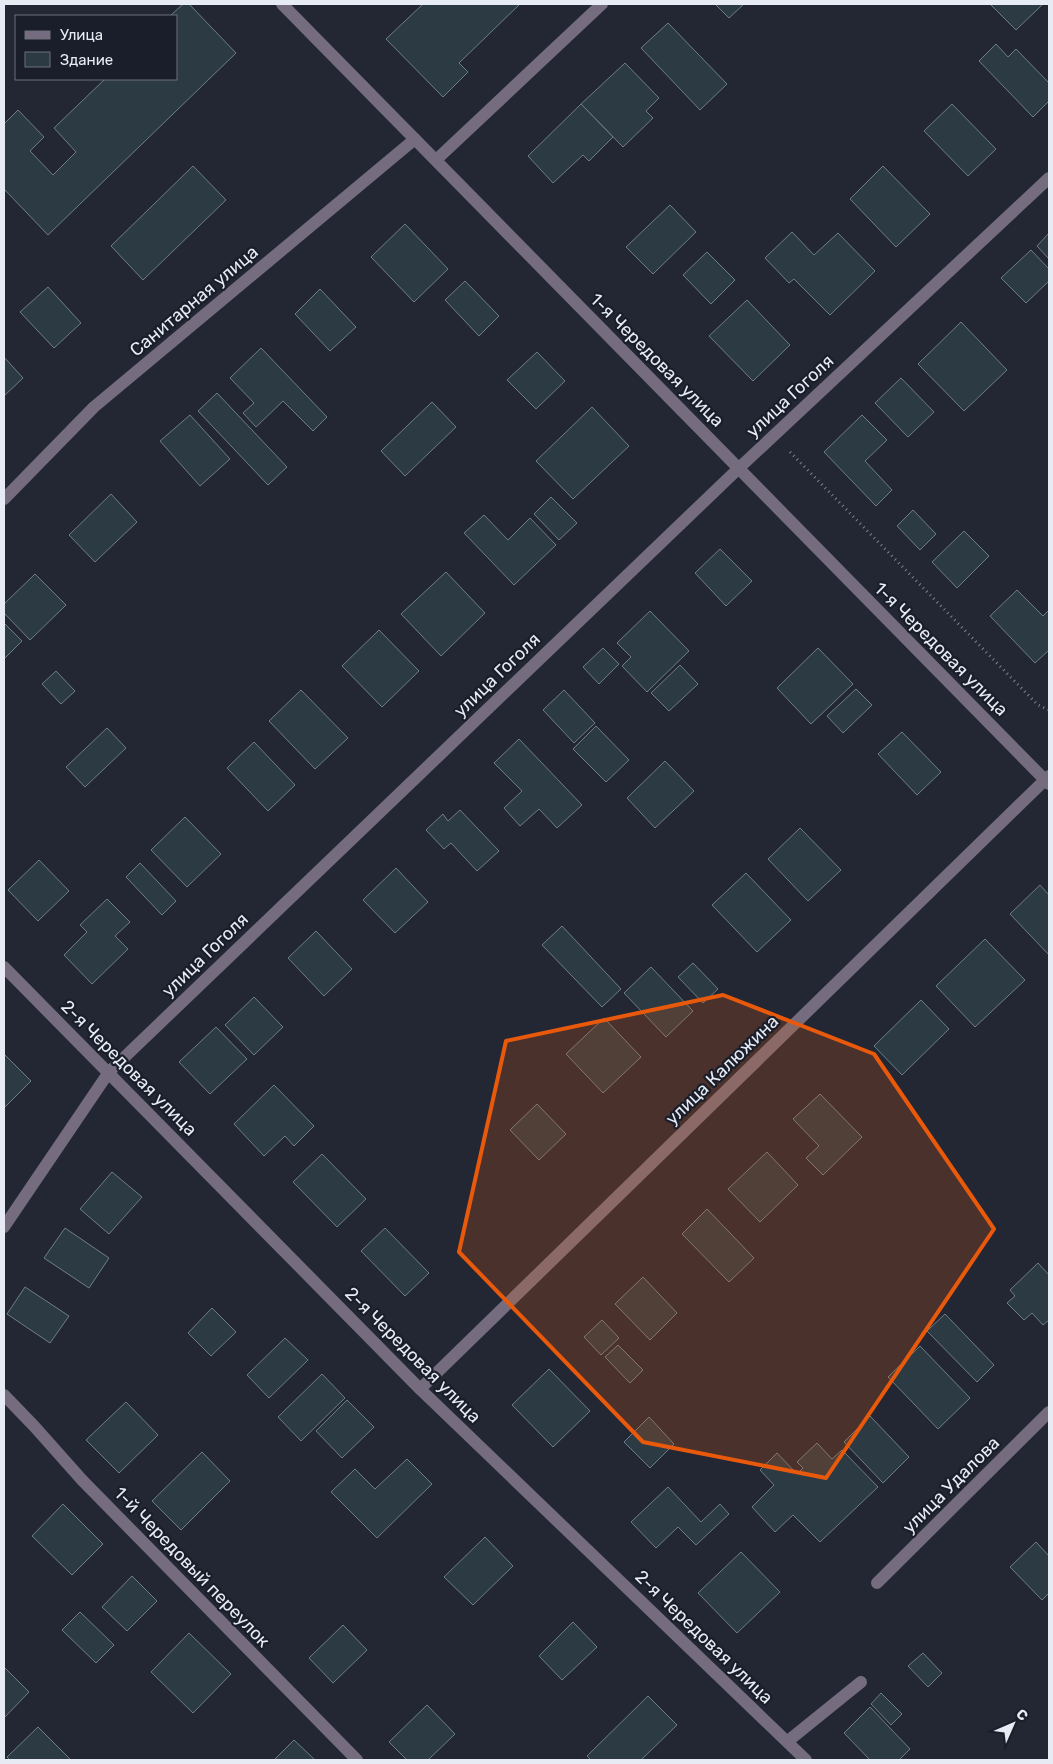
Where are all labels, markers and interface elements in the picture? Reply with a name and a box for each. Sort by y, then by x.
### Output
legend [15,15,178,80]
text: Улица [60,26,103,44]
text: Здание [60,51,113,69]
street label: Санитарная улица [125,241,263,361]
street label: 1-я Чередовая улица [585,288,729,432]
street label: улица Гоголя [742,350,838,442]
street label: 1-я Чередовая улица [869,577,1013,721]
street label: улица Гоголя [449,628,545,722]
street label: улица Гоголя [157,908,253,1002]
street label: 2-я Чередовая улица [57,996,201,1140]
street label: улица Калюжина [661,1010,783,1130]
street label: 2-я Чередовая улица [341,1283,485,1427]
street label: улица Удалова [898,1432,1004,1538]
street label: 1-й Чередовый переулок [110,1482,275,1652]
street label: 2-я Чередовая улица [631,1566,777,1708]
north arrow [988,1699,1038,1749]
text: С [1012,1706,1031,1725]

